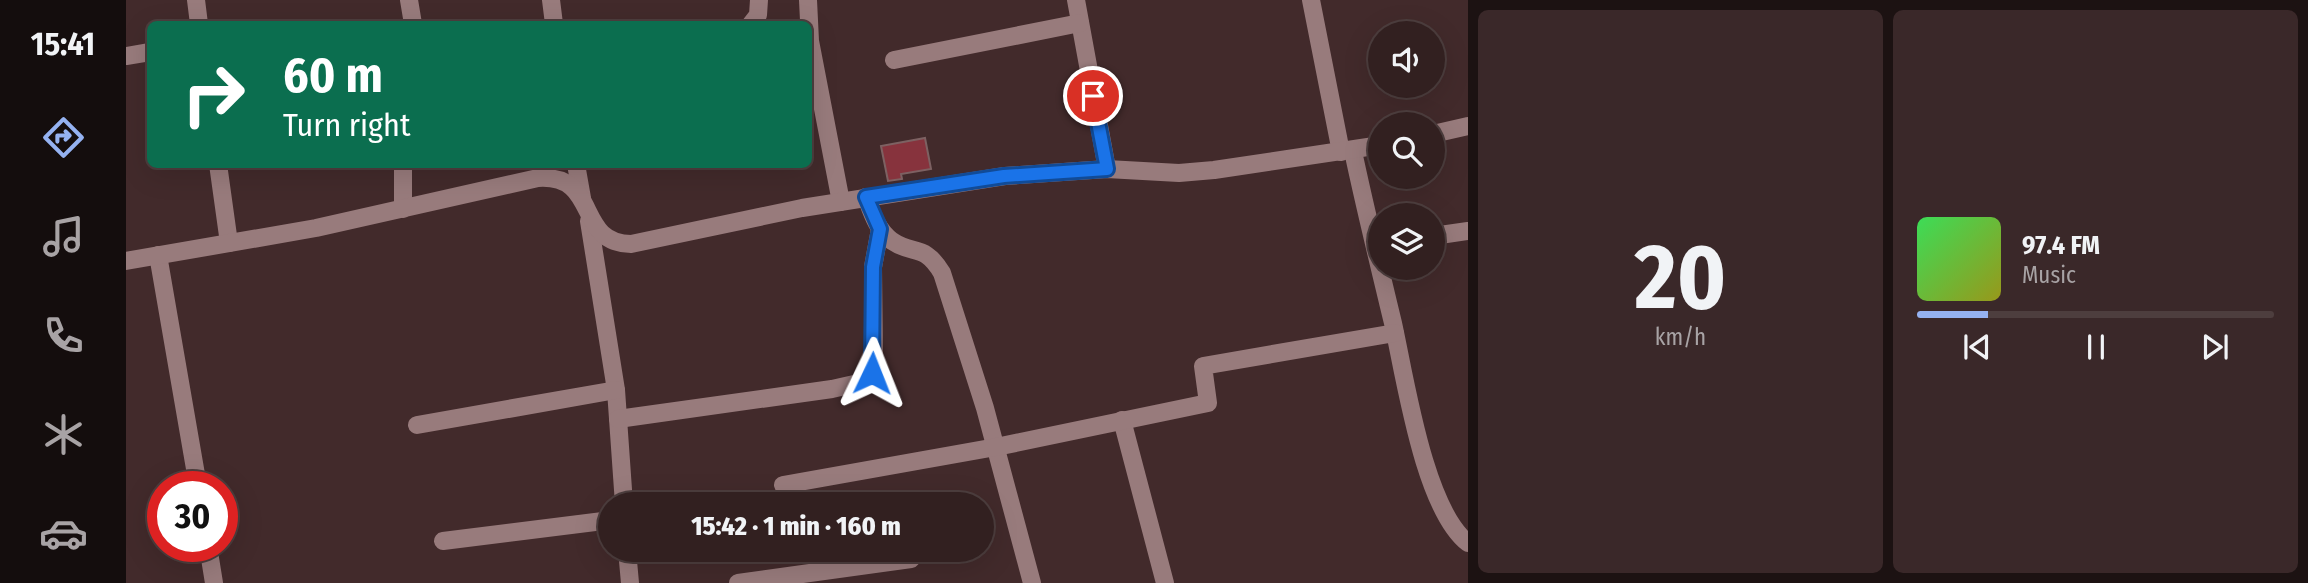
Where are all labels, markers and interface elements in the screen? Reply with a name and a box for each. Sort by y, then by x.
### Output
map controls [1368,21,1445,280]
button: sound [1368,21,1445,98]
text: 15:41 [31,25,95,63]
text: 60 m [283,46,383,105]
icon: right [168,49,259,140]
pin [1063,66,1123,126]
icon: arrive [1074,77,1112,115]
text: Turn right [283,106,410,144]
button: search [1368,112,1445,189]
icon: directions [39,113,88,162]
button: layers [1368,203,1445,280]
icon: music [39,212,88,261]
text: 20 [1635,223,1726,332]
text: 97.4 FM [2022,230,2100,261]
text: Music [2022,261,2076,289]
icon: phone [39,311,88,360]
text: km/h [1655,323,1706,351]
icon: previous [1958,328,1996,366]
icon: pause [2077,328,2115,366]
icon: next [2196,328,2234,366]
position arrow [835,336,909,410]
icon: climate [39,410,88,459]
speed limit sign: 30 [147,471,238,562]
icon: car [39,509,88,558]
text: 15:42 · 1 min · 160 m [691,511,901,542]

